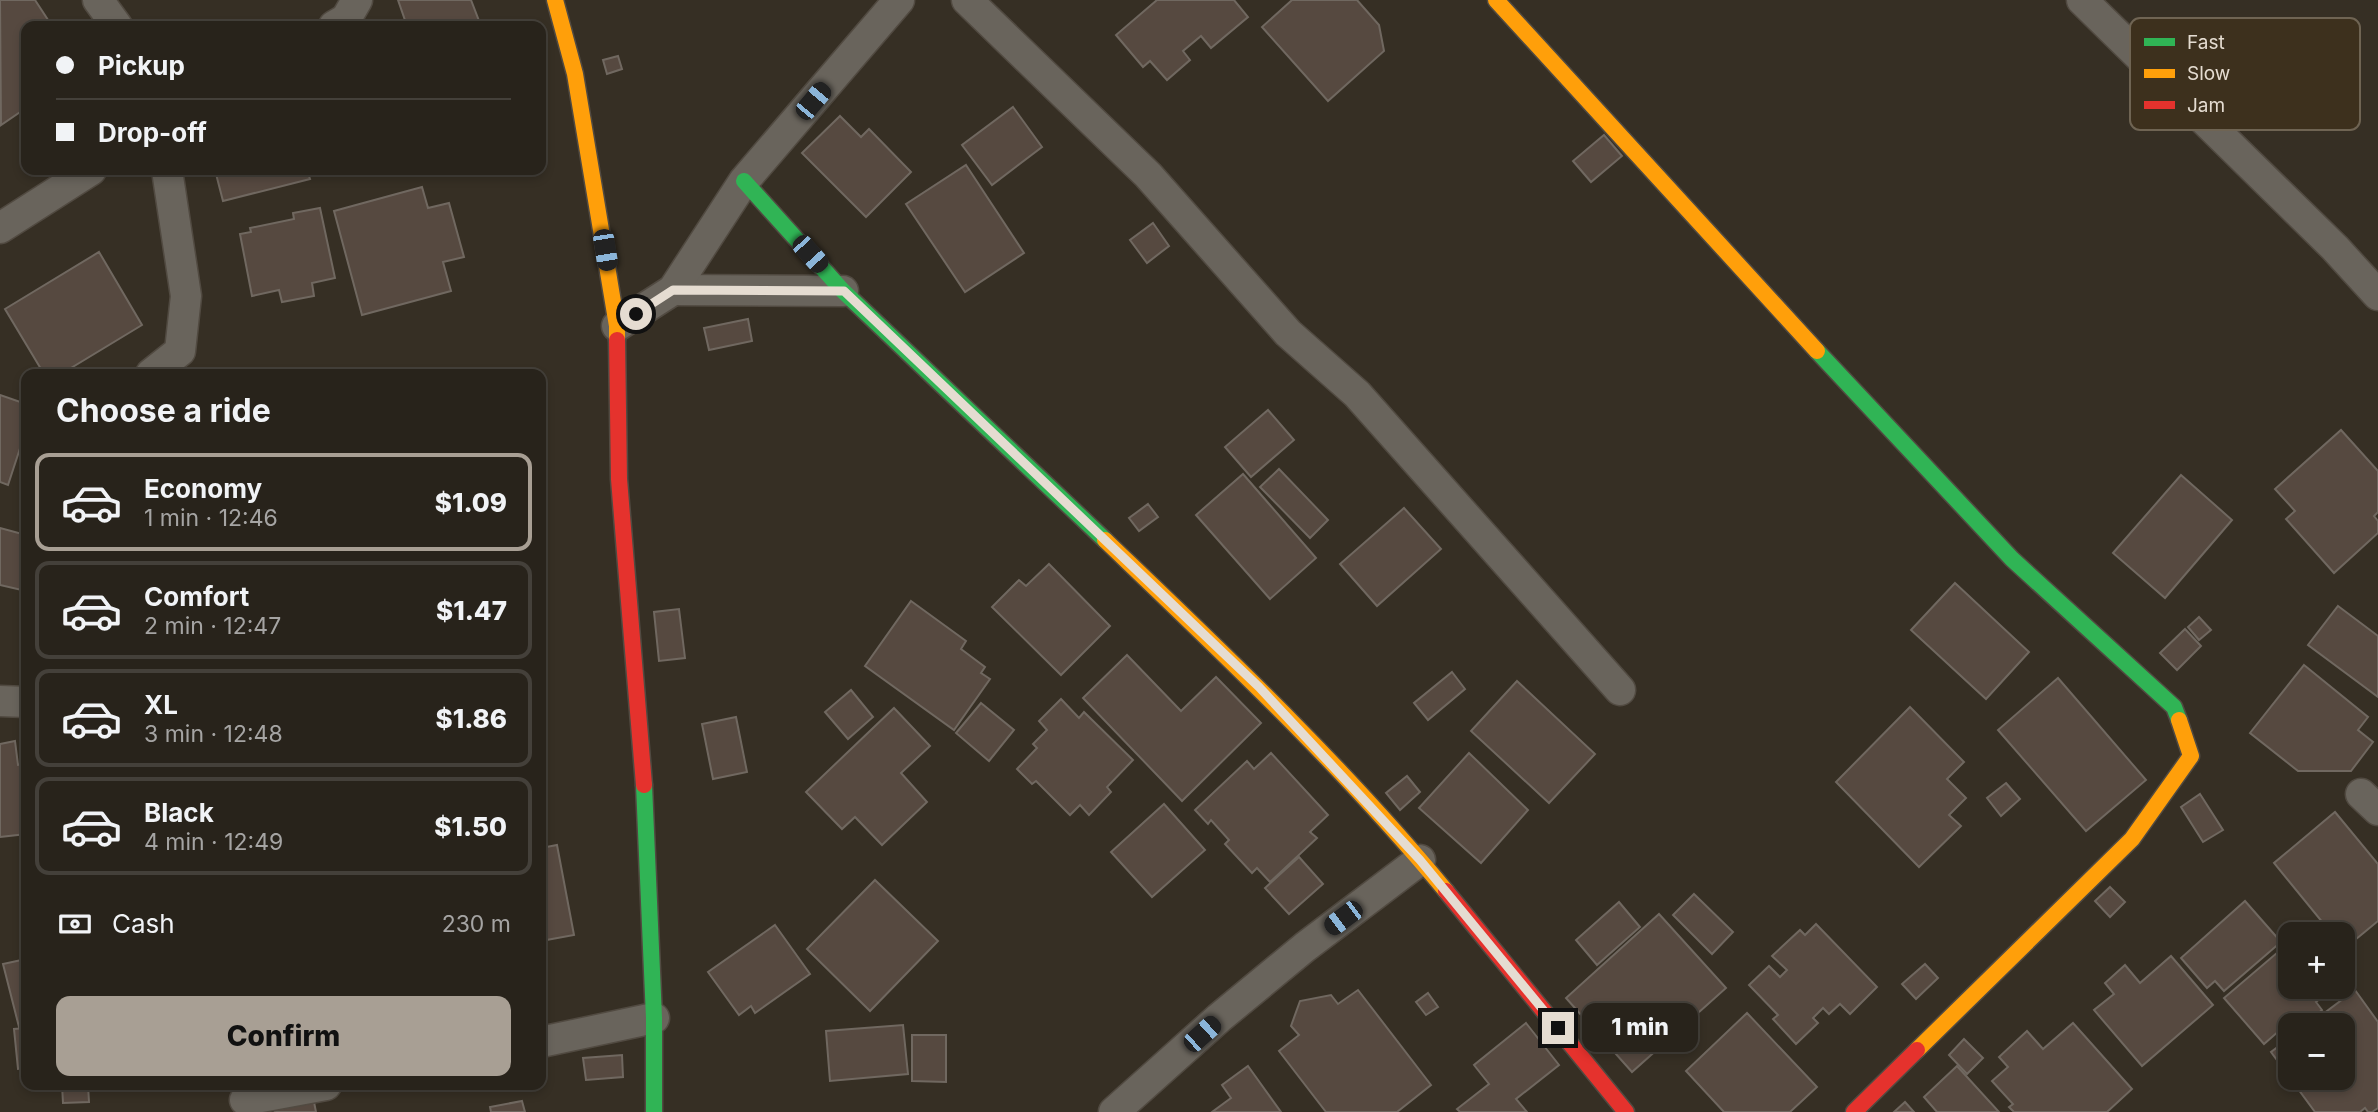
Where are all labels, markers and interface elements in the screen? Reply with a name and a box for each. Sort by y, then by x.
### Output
legend [2130,18,2360,130]
text: Fast [2187,31,2225,54]
text: Pickup [98,50,185,81]
text: Slow [2187,62,2230,85]
car [792,78,835,124]
text: Jam [2187,94,2225,117]
text: Drop-off [98,117,207,148]
car [592,228,619,272]
car [789,231,832,277]
route start [620,298,652,330]
text: Choose a ride [56,391,271,430]
icon: car [60,471,123,534]
text: Economy [144,473,262,504]
text: $1.09 [435,487,507,518]
text: 1 min · 12:46 [144,504,278,532]
icon: car [60,579,123,642]
text: Comfort [144,581,249,612]
text: $1.47 [436,595,507,626]
text: 2 min · 12:47 [144,612,281,640]
icon: car [60,687,123,750]
text: XL [144,689,178,720]
text: $1.86 [436,703,507,734]
text: 3 min · 12:48 [144,720,283,748]
icon: car [60,795,123,858]
text: Black [144,797,214,828]
text: $1.50 [434,811,507,842]
text: 4 min · 12:49 [144,828,283,856]
car [1320,897,1367,939]
icon: cash [56,905,94,943]
text: Cash [112,908,175,939]
text: 230 m [442,910,511,938]
map controls [2278,922,2355,1090]
button: + [2278,922,2355,999]
button: Confirm [56,996,511,1076]
callout: 1 min [1582,1004,1698,1052]
car [1180,1012,1225,1056]
route end [1542,1012,1574,1044]
text: 1 min [1611,1013,1669,1041]
button: − [2278,1013,2355,1090]

